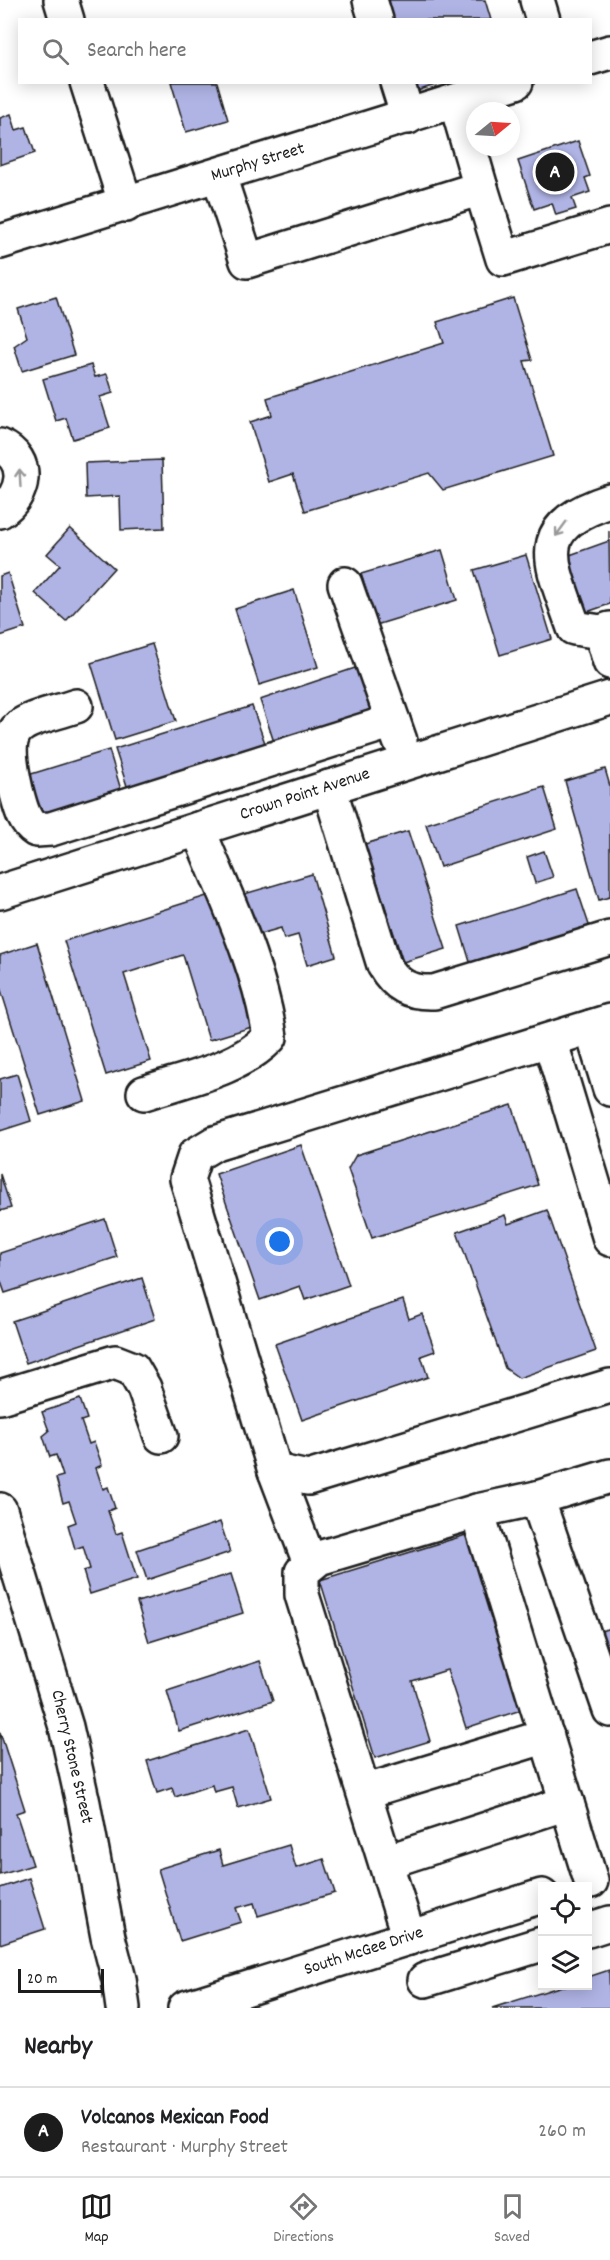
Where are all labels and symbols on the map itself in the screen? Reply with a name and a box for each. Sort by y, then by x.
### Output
north arrow [466,102,520,156]
street label: Murphy Street [208,137,308,189]
pin: A [536,150,574,195]
one-way arrow [15,469,26,489]
one-way arrow [555,521,567,537]
street label: Crown Point Avenue [237,762,373,828]
your location [265,1227,294,1256]
street label: Cherry Stone Street [43,1688,99,1827]
street label: South McGee Drive [301,1921,427,1983]
scale bar [18,1966,104,1994]

